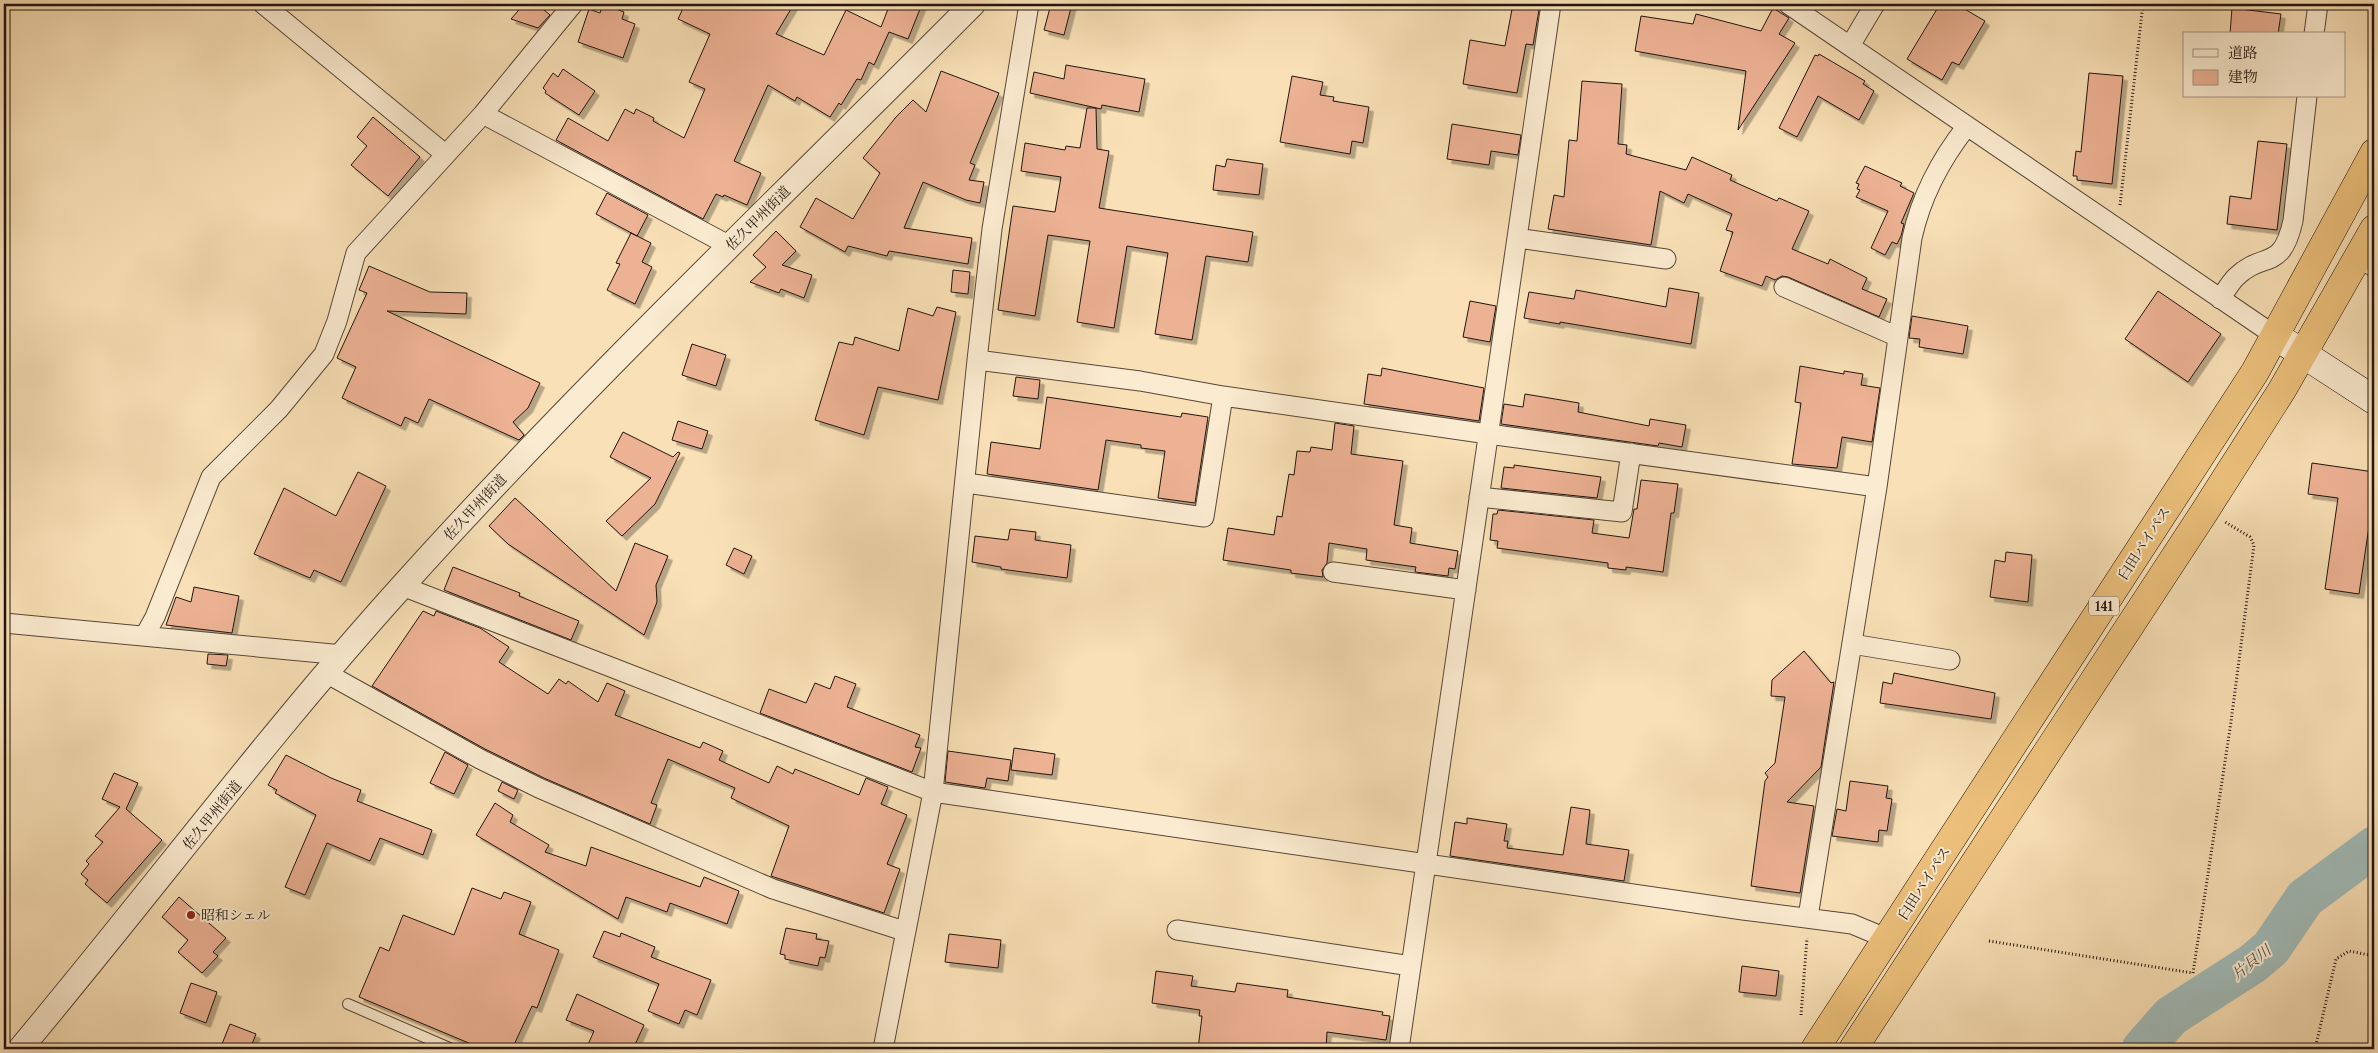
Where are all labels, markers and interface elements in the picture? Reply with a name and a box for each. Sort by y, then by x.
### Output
legend [2183,32,2346,98]
text: 道路 [2228,43,2258,62]
text: 建物 [2228,67,2258,86]
street label: 佐久甲州街道 [722,182,794,254]
street label: 佐久甲州街道 [440,470,510,544]
street label: 臼田バイパス [2114,503,2174,583]
road number: 141 [2089,596,2119,616]
street label: 佐久甲州街道 [179,777,245,853]
street label: 臼田バイパス [1894,843,1954,923]
place label: 昭和シェル [201,906,271,924]
marker: 昭和シェル [185,909,197,921]
water label: 片貝川 [2227,939,2276,983]

